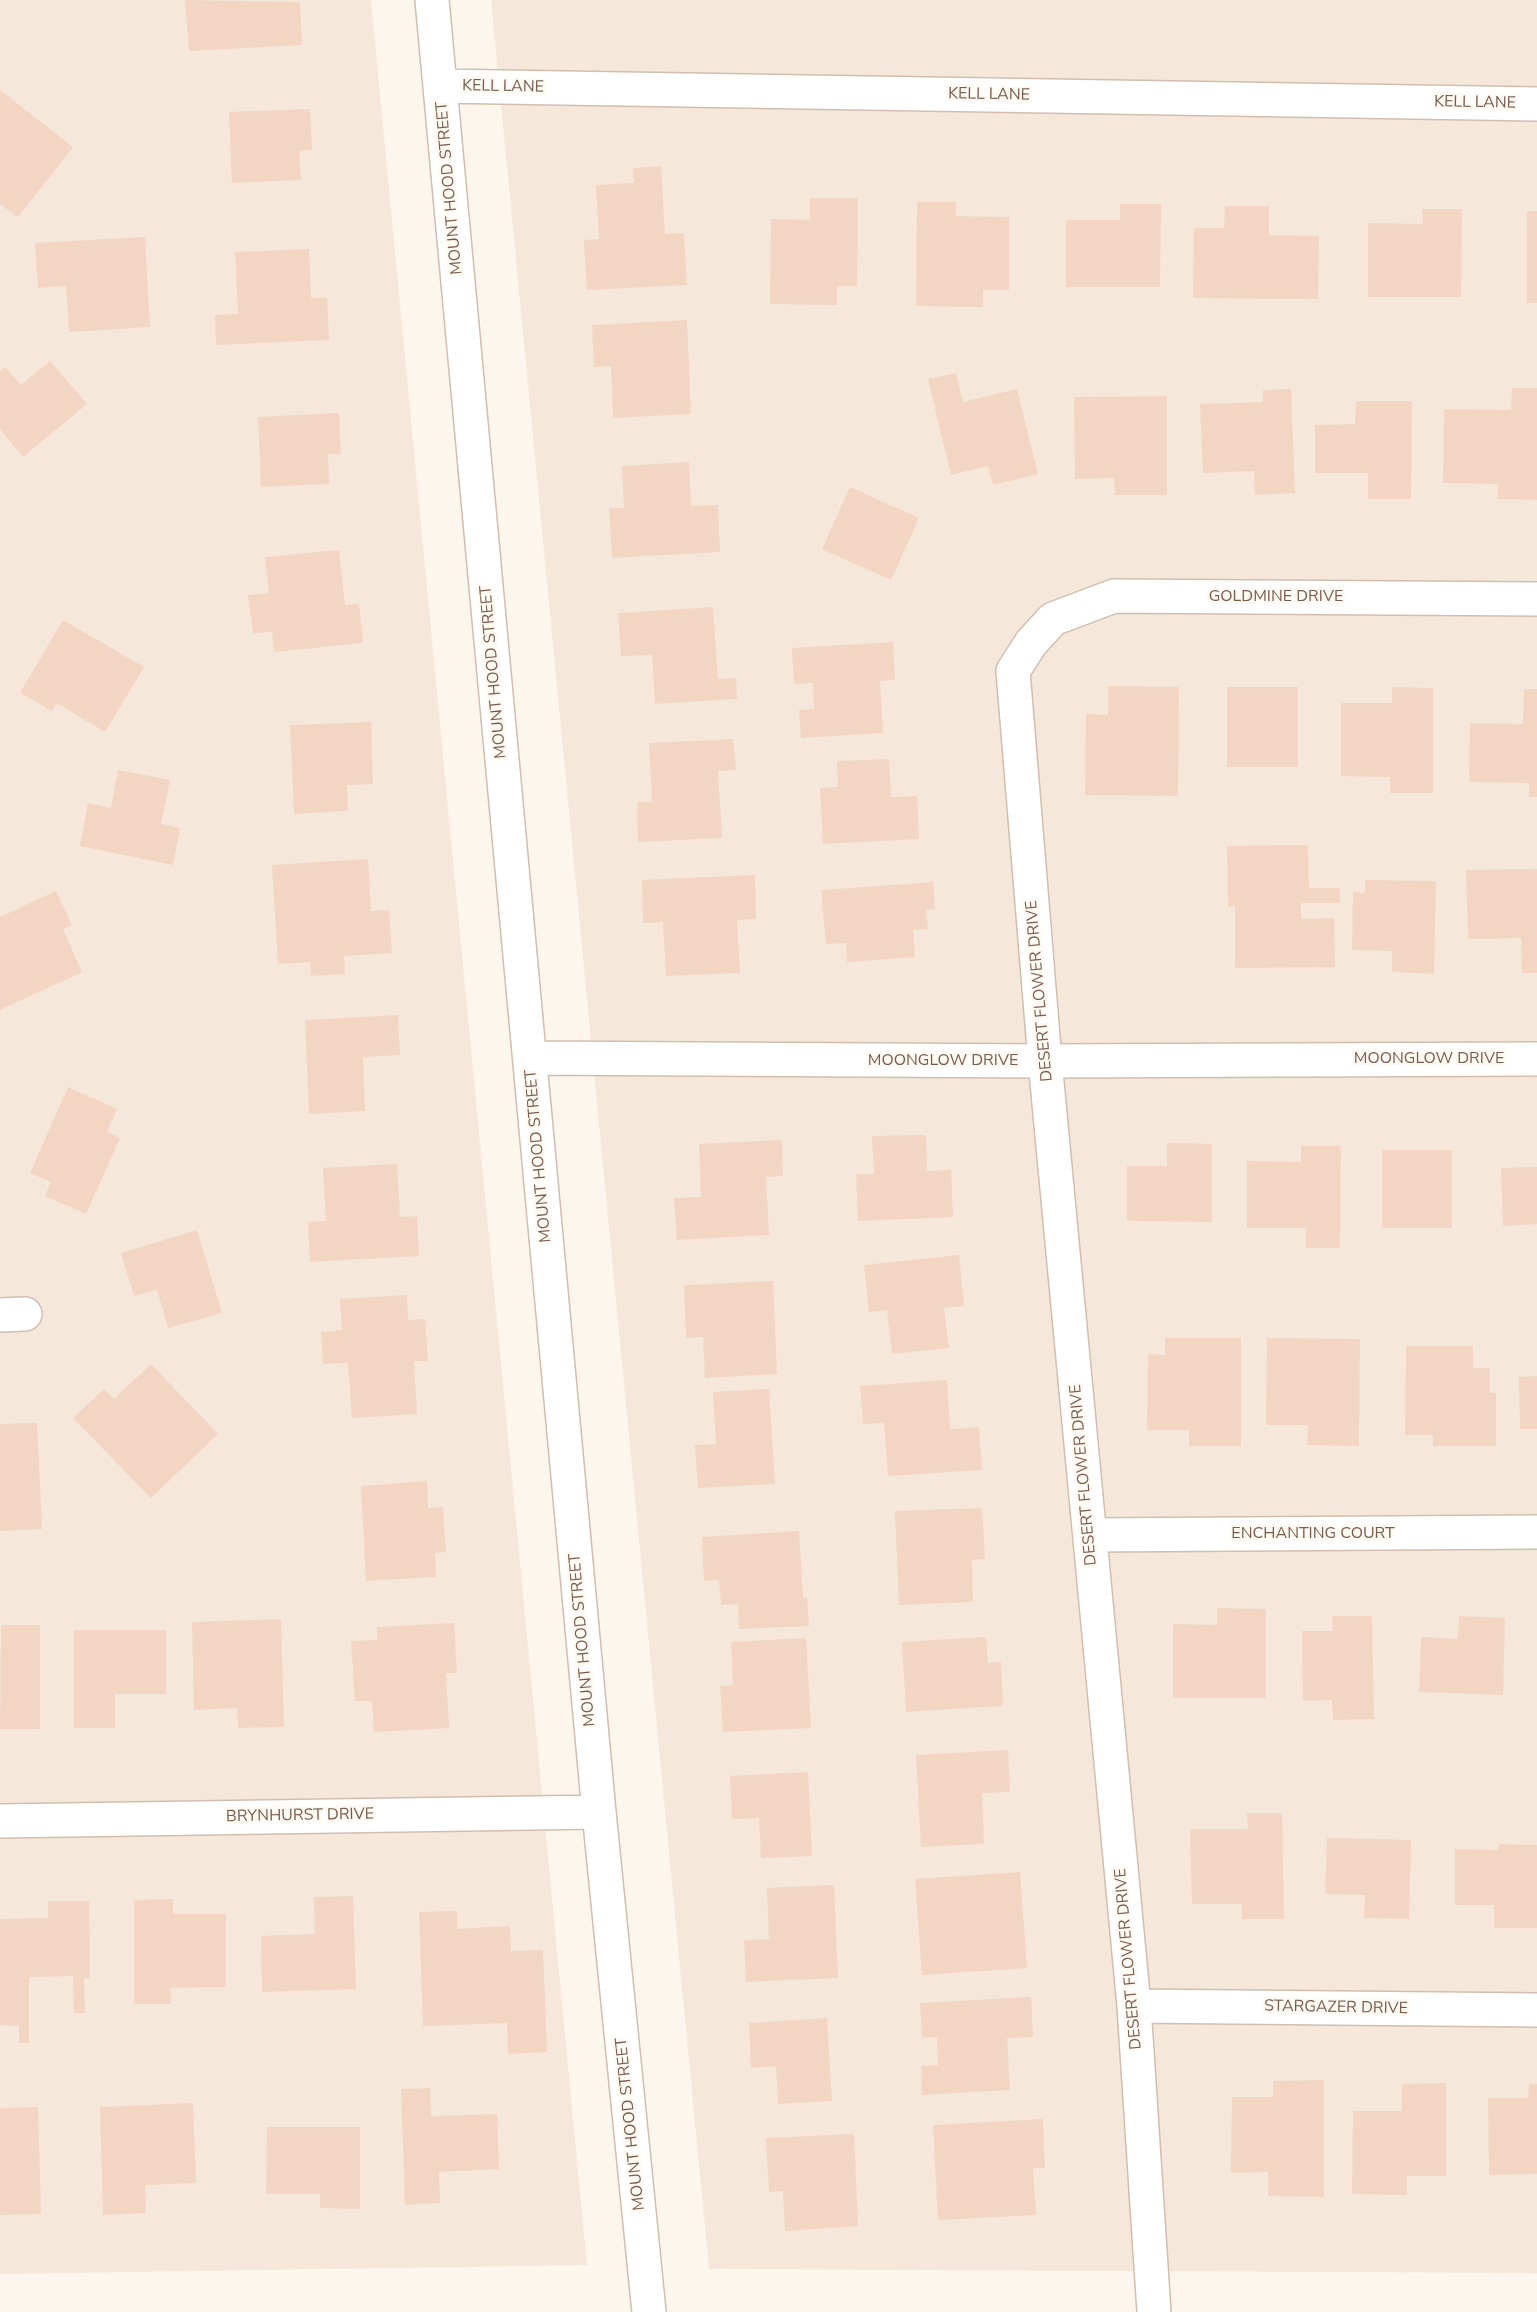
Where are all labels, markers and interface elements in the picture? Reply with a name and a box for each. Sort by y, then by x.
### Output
street label: KELL LANE [462,77,544,97]
street label: KELL LANE [948,85,1030,105]
street label: KELL LANE [1434,93,1516,113]
street label: MOUNT HOOD STREET [433,101,467,275]
street label: MOUNT HOOD STREET [477,585,511,759]
street label: GOLDMINE DRIVE [1209,587,1343,607]
street label: DESERT FLOWER DRIVE [1023,900,1057,1082]
street label: MOONGLOW DRIVE [1354,1049,1504,1069]
street label: MOONGLOW DRIVE [868,1051,1018,1071]
street label: MOUNT HOOD STREET [522,1069,556,1243]
street label: DESERT FLOWER DRIVE [1067,1384,1101,1566]
street label: ENCHANTING COURT [1231,1524,1395,1544]
street label: MOUNT HOOD STREET [566,1553,600,1727]
street label: BRYNHURST DRIVE [226,1805,374,1827]
street label: DESERT FLOWER DRIVE [1112,1868,1146,2050]
street label: STARGAZER DRIVE [1264,1997,1408,2019]
street label: MOUNT HOOD STREET [612,2037,650,2211]

